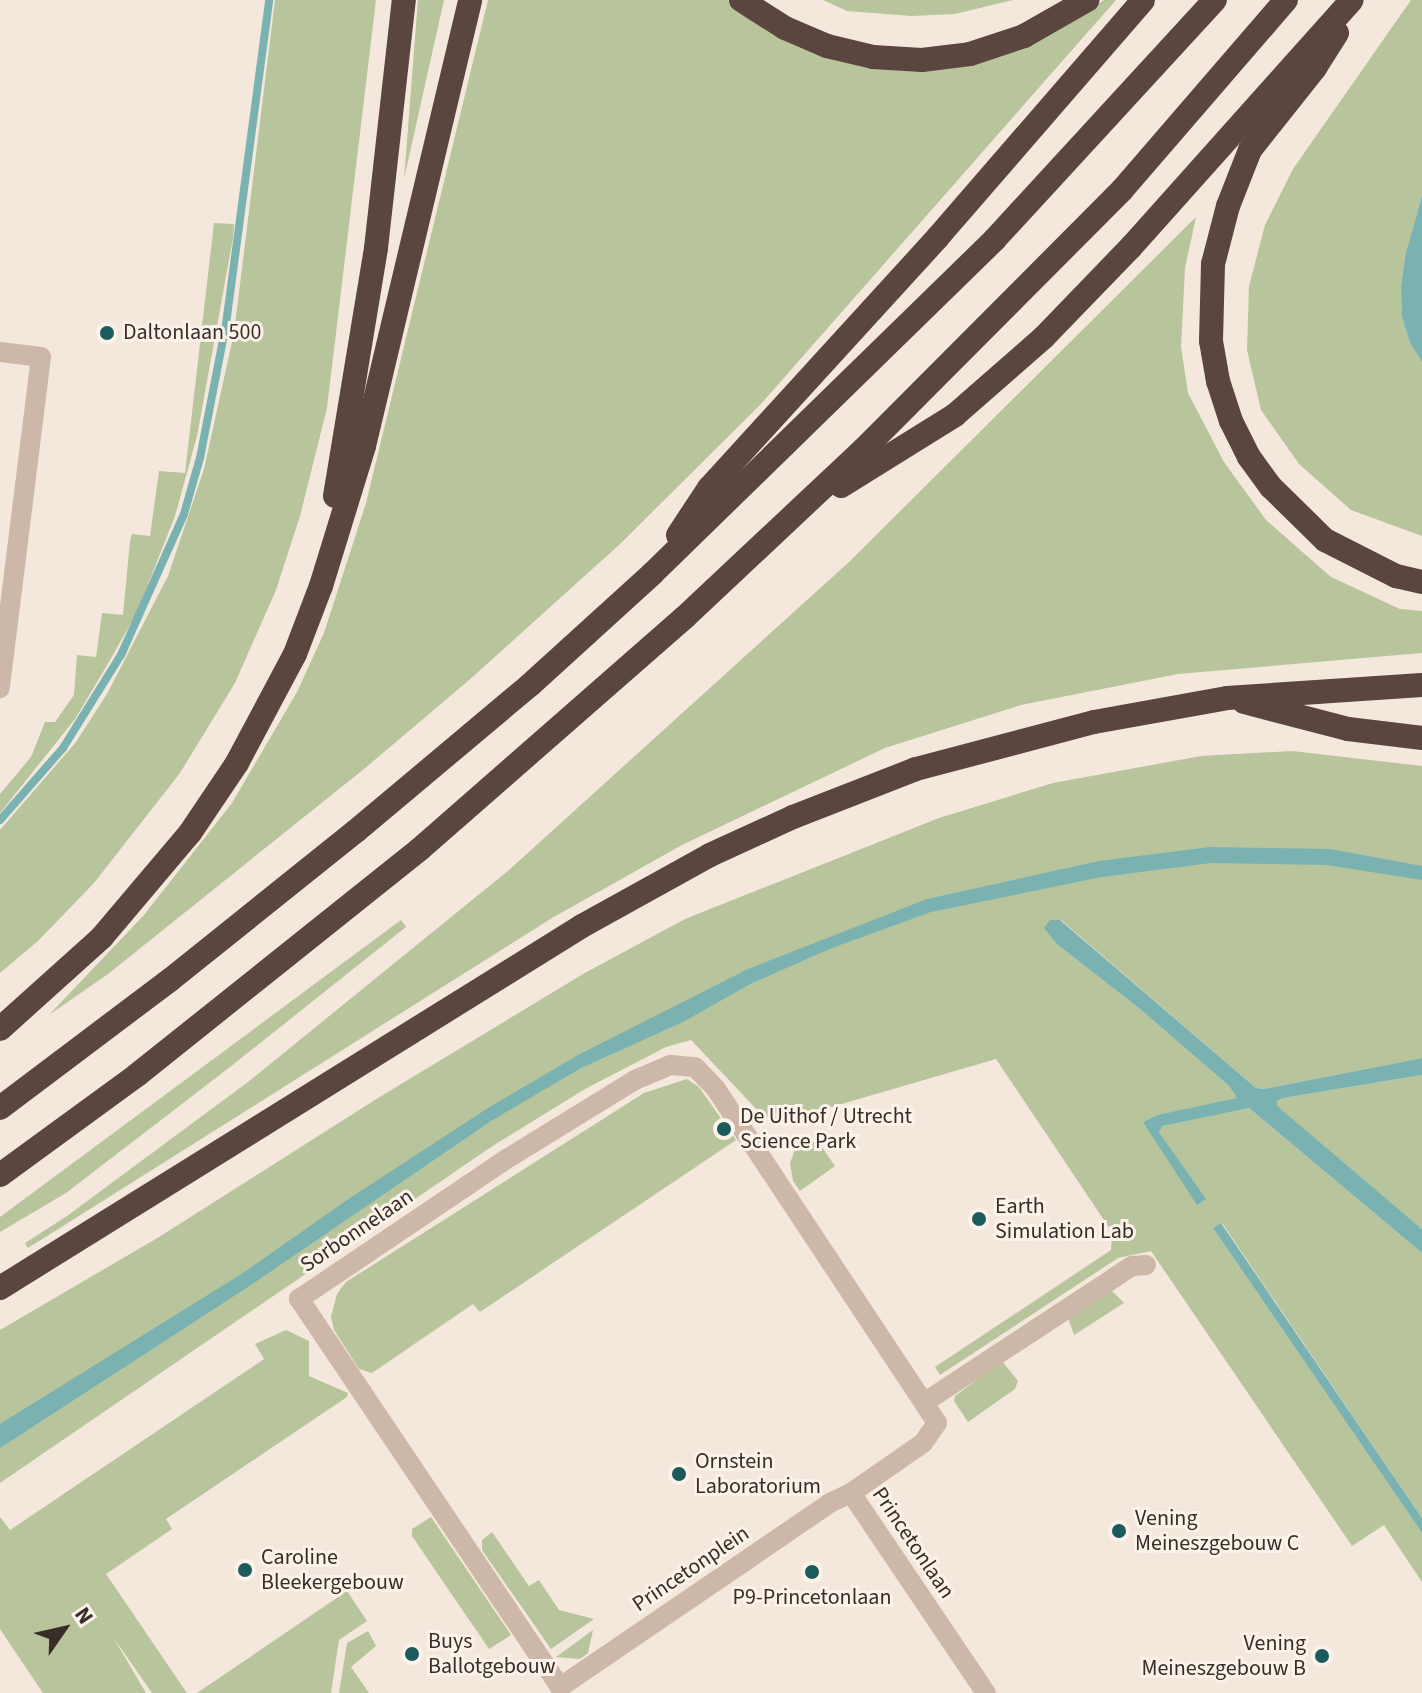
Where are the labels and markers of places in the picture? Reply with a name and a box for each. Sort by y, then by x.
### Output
place label: Daltonlaan 500 [123,320,261,346]
marker: Daltonlaan 500 [98,324,116,342]
place label: De Uithof / Utrecht Science Park [740,1103,912,1154]
marker: De Uithof / Utrecht Science Park [715,1120,733,1138]
place label: Earth Simulation Lab [995,1193,1134,1244]
marker: Earth Simulation Lab [970,1210,988,1228]
place label: Ornstein Laboratorium [695,1448,821,1500]
marker: Ornstein Laboratorium [670,1465,688,1483]
place label: Vening Meineszgebouw C [1135,1505,1299,1556]
marker: Vening Meineszgebouw C [1110,1522,1128,1540]
place label: Caroline Bleekergebouw [261,1544,404,1596]
marker: Caroline Bleekergebouw [236,1561,254,1579]
marker: P9-Princetonlaan [803,1563,821,1581]
place label: P9-Princetonlaan [733,1585,891,1611]
place label: Buys Ballotgebouw [428,1628,556,1680]
place label: Vening Meineszgebouw B [1141,1630,1306,1682]
marker: Buys Ballotgebouw [403,1645,421,1663]
marker: Vening Meineszgebouw B [1313,1647,1331,1665]

